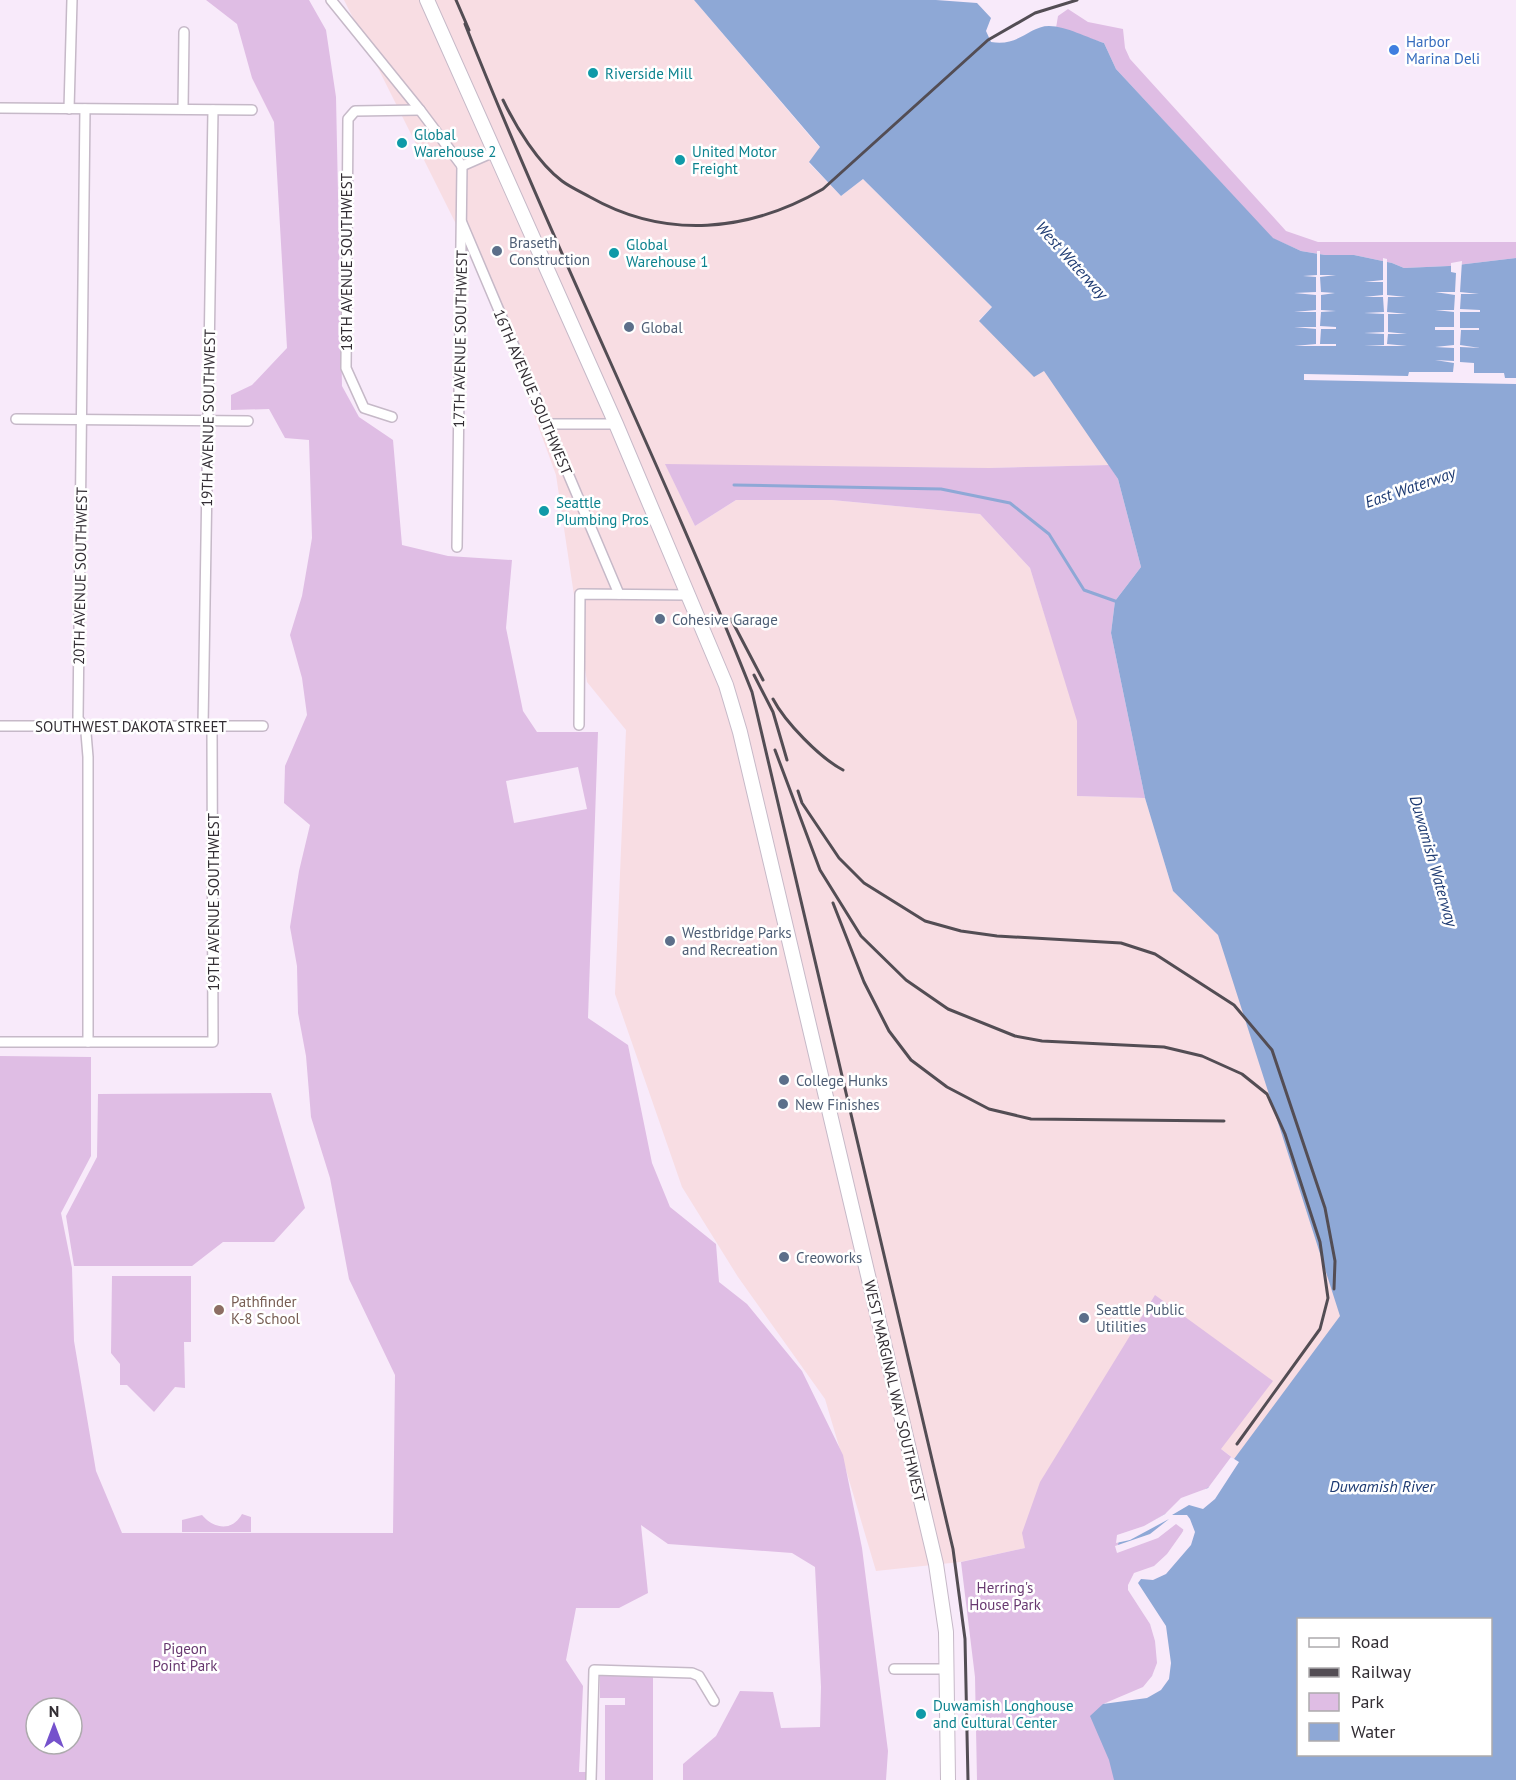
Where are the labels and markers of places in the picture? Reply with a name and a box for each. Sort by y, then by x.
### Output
place label: Harbor Marina Deli [1406,32,1480,68]
marker: Harbor Marina Deli [1387,43,1401,57]
place label: Riverside Mill [605,64,693,83]
marker: Riverside Mill [586,66,600,80]
place label: Global Warehouse 2 [414,125,496,161]
marker: Global Warehouse 2 [395,136,409,150]
place label: United Motor Freight [692,142,777,178]
marker: United Motor Freight [673,153,687,167]
place label: Braseth Construction [509,233,590,269]
place label: Global Warehouse 1 [626,235,708,271]
marker: Braseth Construction [490,244,504,258]
marker: Global Warehouse 1 [607,246,621,260]
place label: Global [641,318,683,337]
marker: Global [622,320,636,334]
place label: Seattle Plumbing Pros [556,493,649,529]
marker: Seattle Plumbing Pros [537,504,551,518]
place label: Cohesive Garage [672,610,778,629]
marker: Cohesive Garage [653,612,667,626]
place label: Westbridge Parks and Recreation [682,923,792,959]
marker: Westbridge Parks and Recreation [663,934,677,948]
place label: College Hunks [796,1071,888,1090]
marker: College Hunks [777,1073,791,1087]
place label: New Finishes [795,1095,880,1114]
marker: New Finishes [776,1097,790,1111]
place label: Creoworks [796,1248,862,1267]
marker: Creoworks [777,1250,791,1264]
place label: Pathfinder K-8 School [231,1292,301,1328]
place label: Seattle Public Utilities [1096,1300,1185,1336]
marker: Pathfinder K-8 School [212,1303,226,1317]
marker: Seattle Public Utilities [1077,1311,1091,1325]
place label: Duwamish Longhouse and Cultural Center [933,1696,1074,1732]
marker: Duwamish Longhouse and Cultural Center [914,1707,928,1721]

